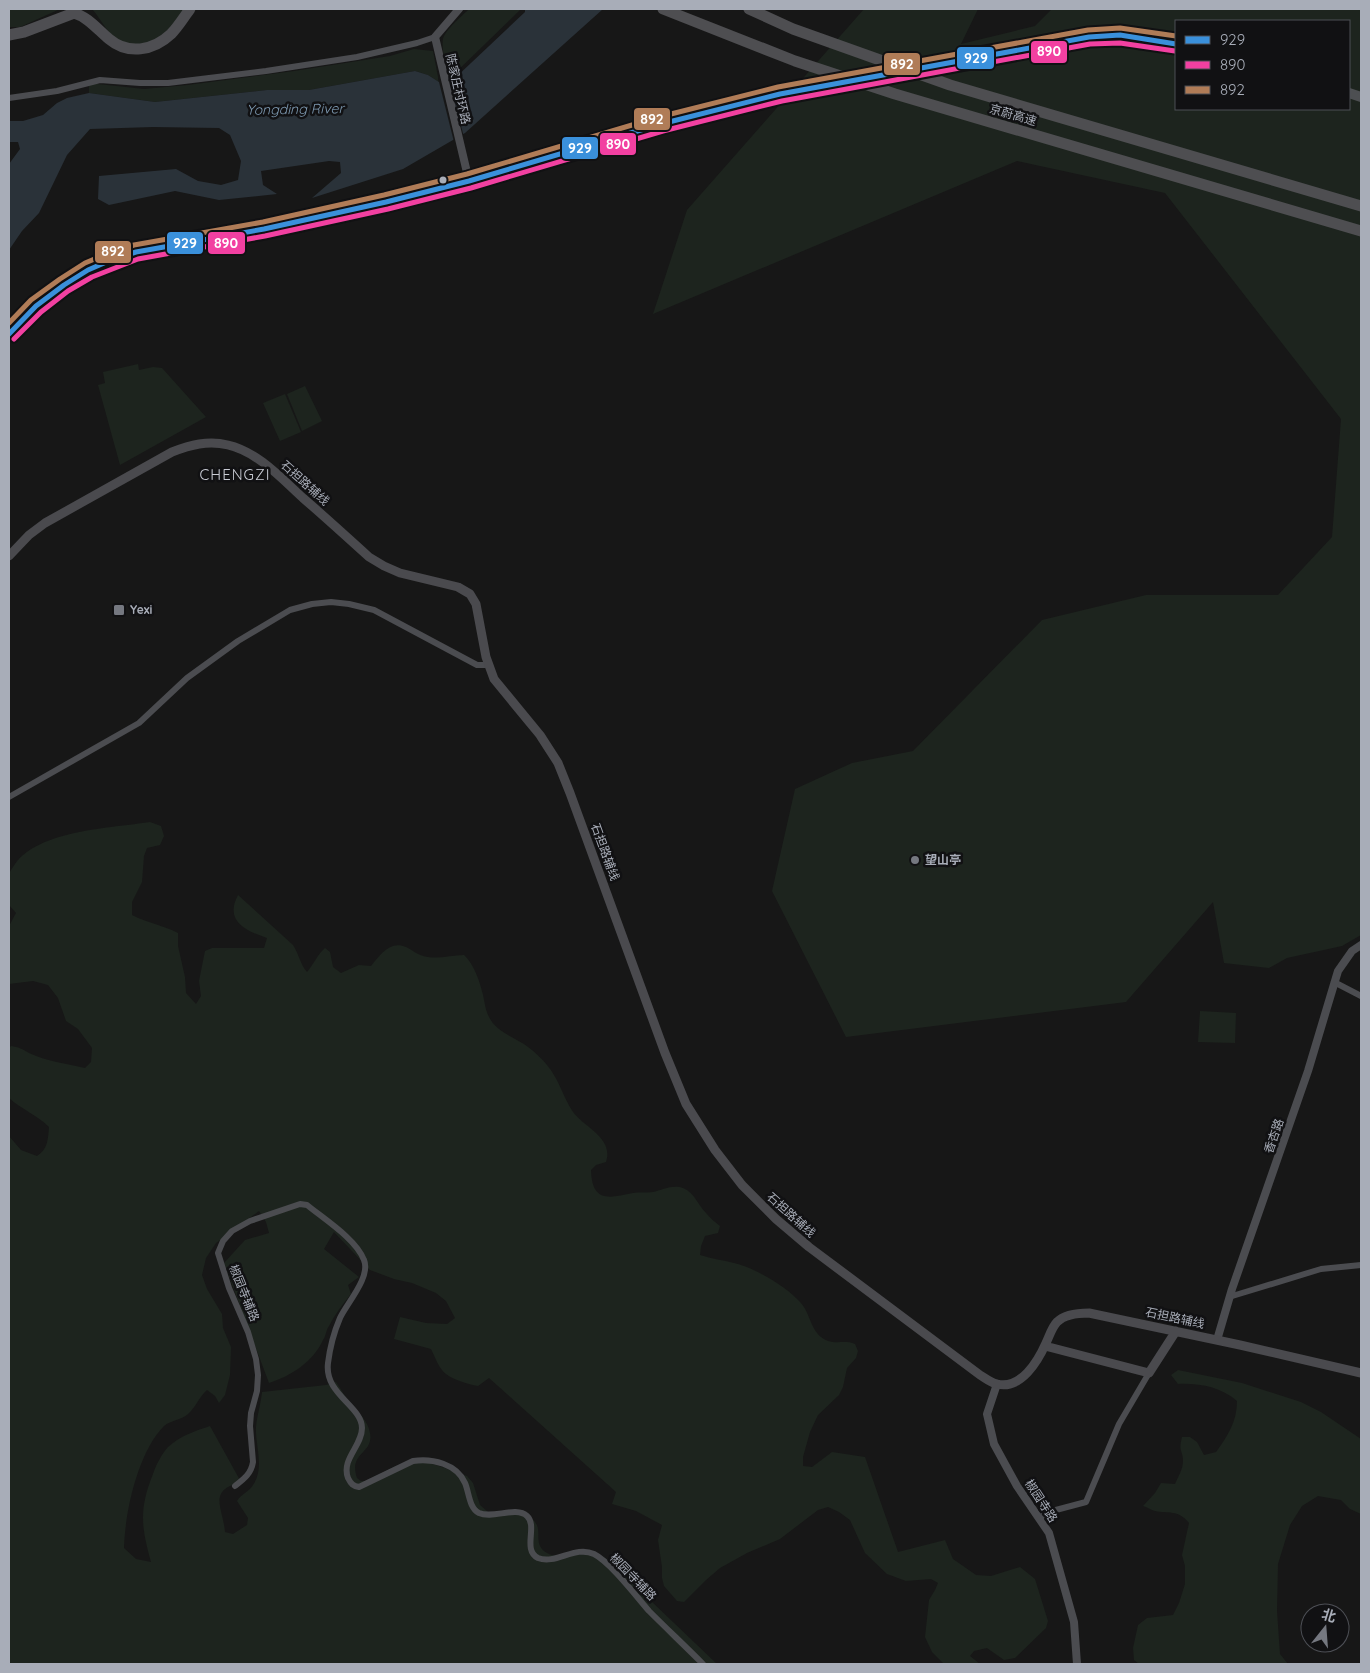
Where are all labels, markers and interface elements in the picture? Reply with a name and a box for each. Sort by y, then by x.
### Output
legend [1175,20,1350,110]
text: 929 [1220,30,1245,49]
line badge: 890 [1030,40,1068,64]
text: 890 [1037,42,1062,60]
line badge: 929 [956,46,995,70]
text: 929 [964,49,988,67]
street label: 陈家庄村环路 [443,52,474,126]
line badge: 892 [883,52,921,76]
text: 892 [890,55,914,73]
text: 890 [1220,55,1245,74]
text: 892 [1220,80,1245,99]
water label: Yongding River [246,99,345,119]
street label: 京蔚高速 [988,101,1038,128]
line badge: 892 [633,107,671,131]
text: 892 [640,110,664,128]
line badge: 890 [599,132,637,156]
text: 890 [606,135,631,153]
line badge: 929 [561,136,599,160]
text: 929 [568,139,592,157]
unlabelled marker [438,175,448,185]
line badge: 929 [166,231,204,255]
line badge: 890 [207,231,246,255]
text: 929 [173,234,197,252]
text: 890 [214,234,239,252]
line badge: 892 [94,240,132,264]
text: 892 [101,242,125,260]
street label: 石担路辅线 [278,457,333,508]
district label: CHENGZI [200,465,270,484]
place label: Yexi [130,602,153,617]
marker: Yexi [112,603,126,617]
street label: 石担路辅线 [588,821,623,883]
place label: 望山亭 [925,852,961,867]
marker: 望山亭 [909,854,921,866]
street label: 香杏路 [1261,1116,1286,1155]
street label: 石担路辅线 [764,1189,819,1240]
street label: 椒园寺辅路 [226,1262,263,1323]
street label: 石担路辅线 [1144,1304,1206,1331]
street label: 椒园寺路 [1022,1477,1061,1525]
street label: 椒园寺辅路 [607,1550,660,1603]
north arrow [1300,1603,1350,1653]
text: 北 [1319,1605,1338,1626]

